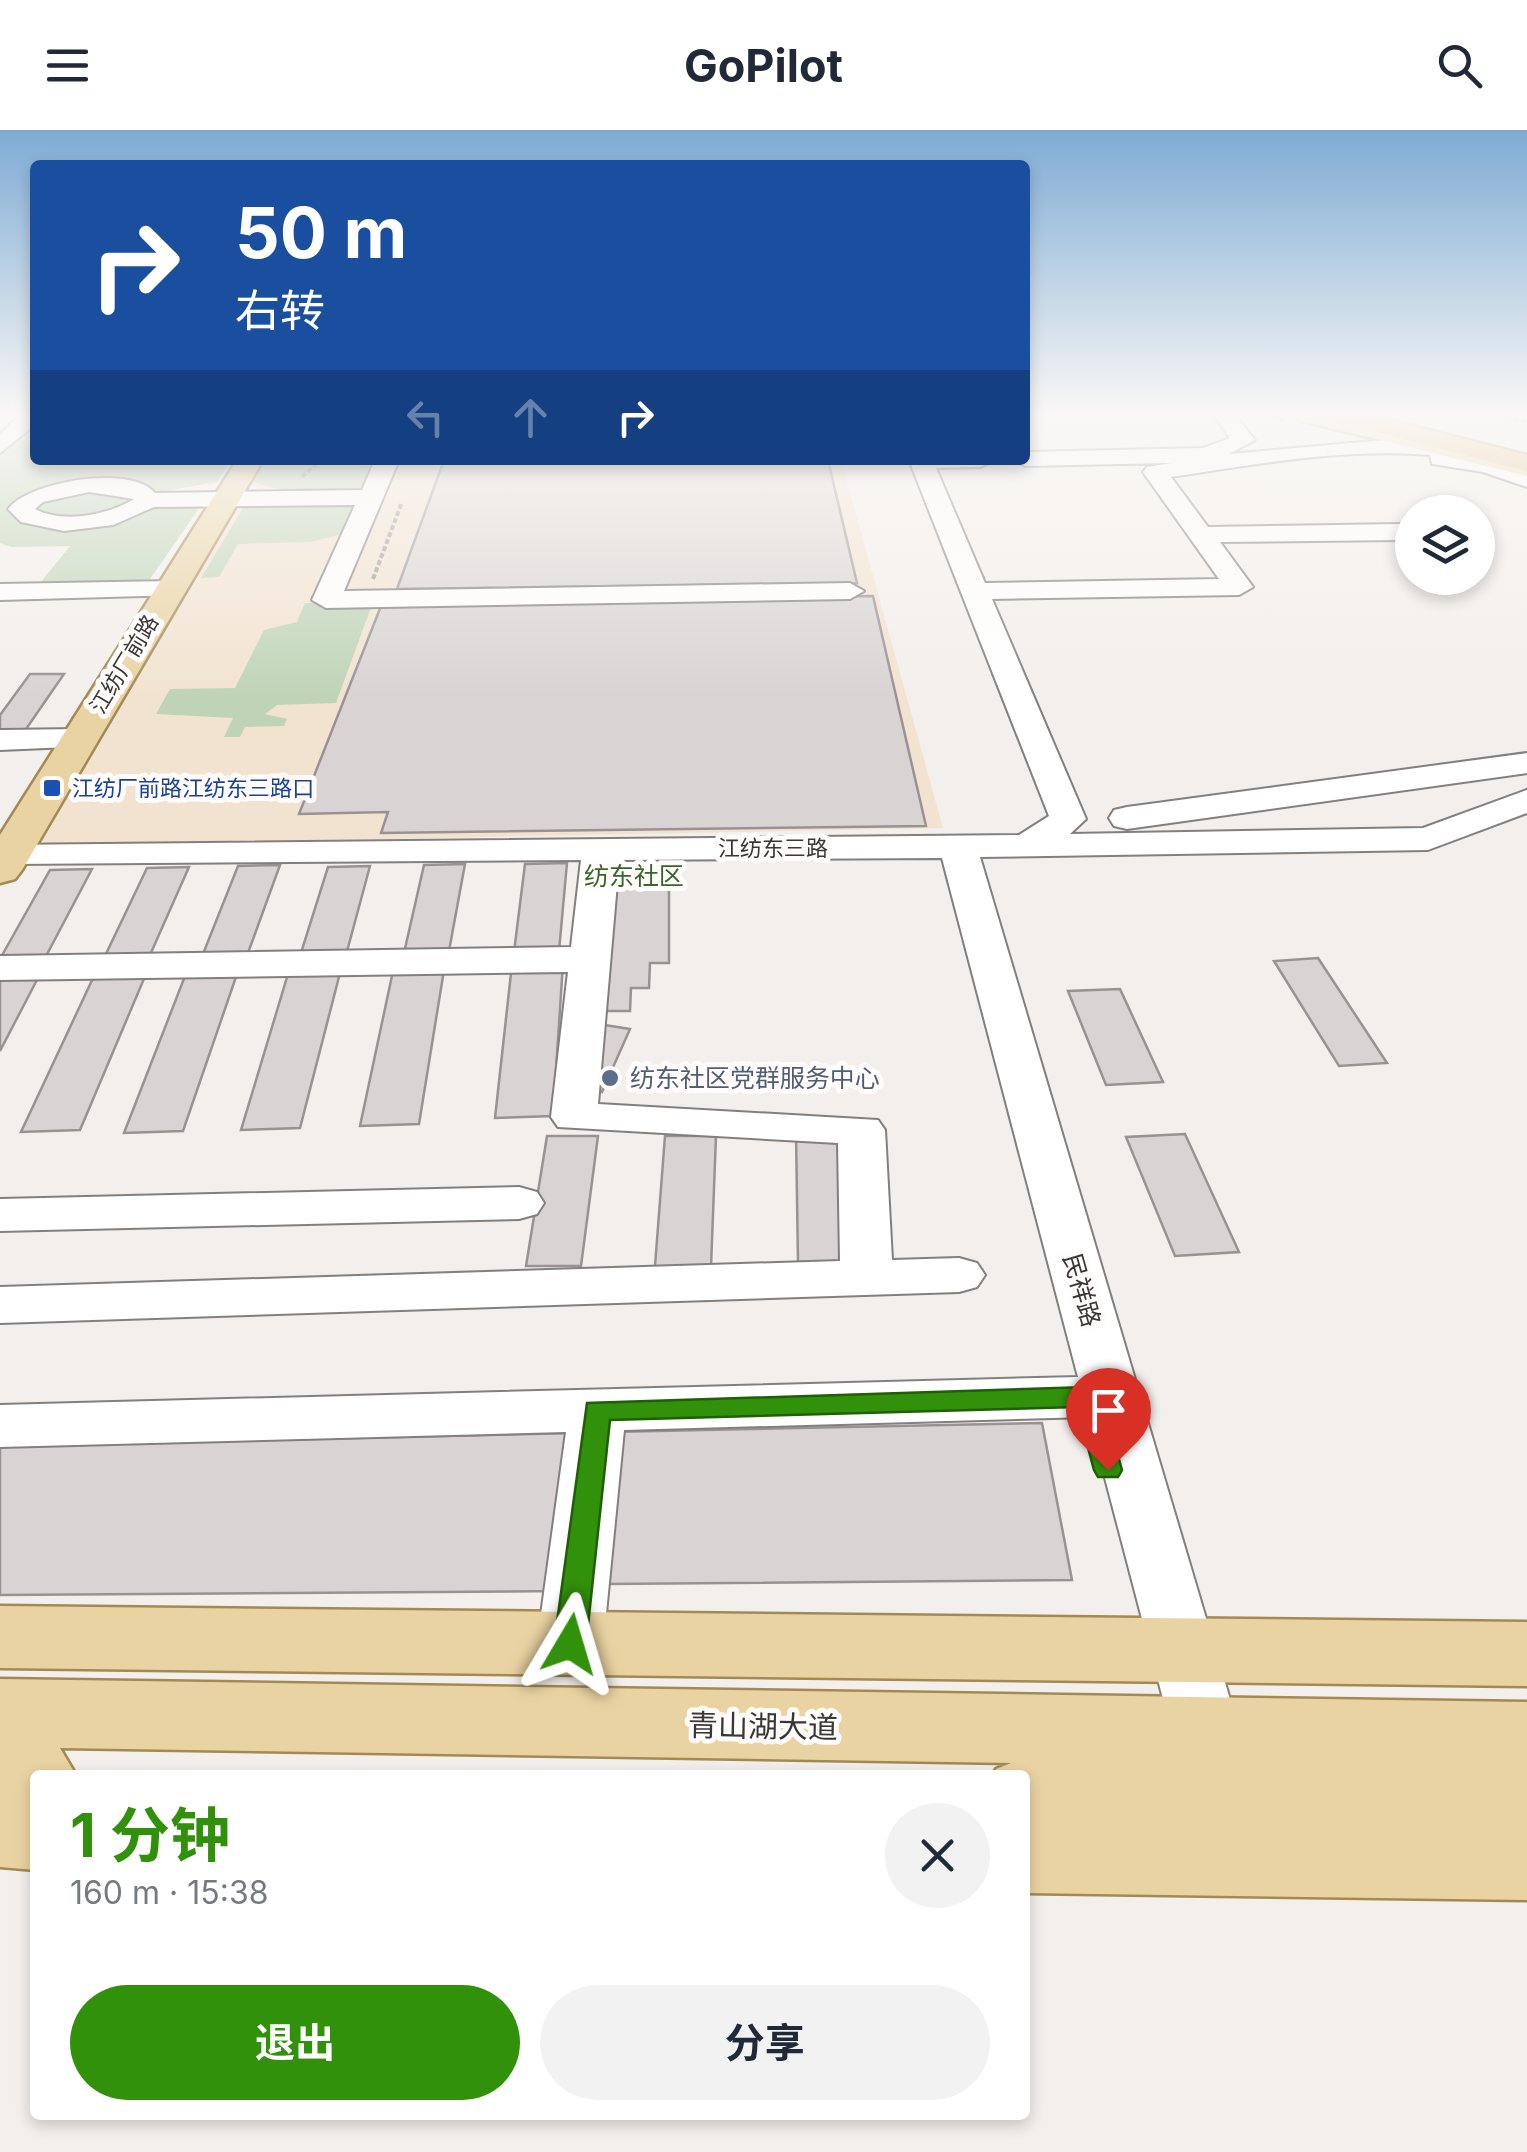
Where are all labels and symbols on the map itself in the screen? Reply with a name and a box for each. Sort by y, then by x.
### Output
street label: 江纺厂前路 [85,610,163,718]
place label: 江纺厂前路江纺东三路口 [72,775,314,801]
marker: 江纺厂前路江纺东三路口 [41,777,63,799]
street label: 江纺东三路 [718,835,828,861]
district label: 纺东社区 [584,861,684,891]
place label: 纺东社区党群服务中心 [630,1063,880,1093]
marker: 纺东社区党群服务中心 [599,1067,621,1089]
street label: 民祥路 [1057,1250,1107,1330]
pin [1066,1368,1151,1471]
position arrow [518,1592,622,1696]
street label: 青山湖大道 [688,1707,838,1745]

